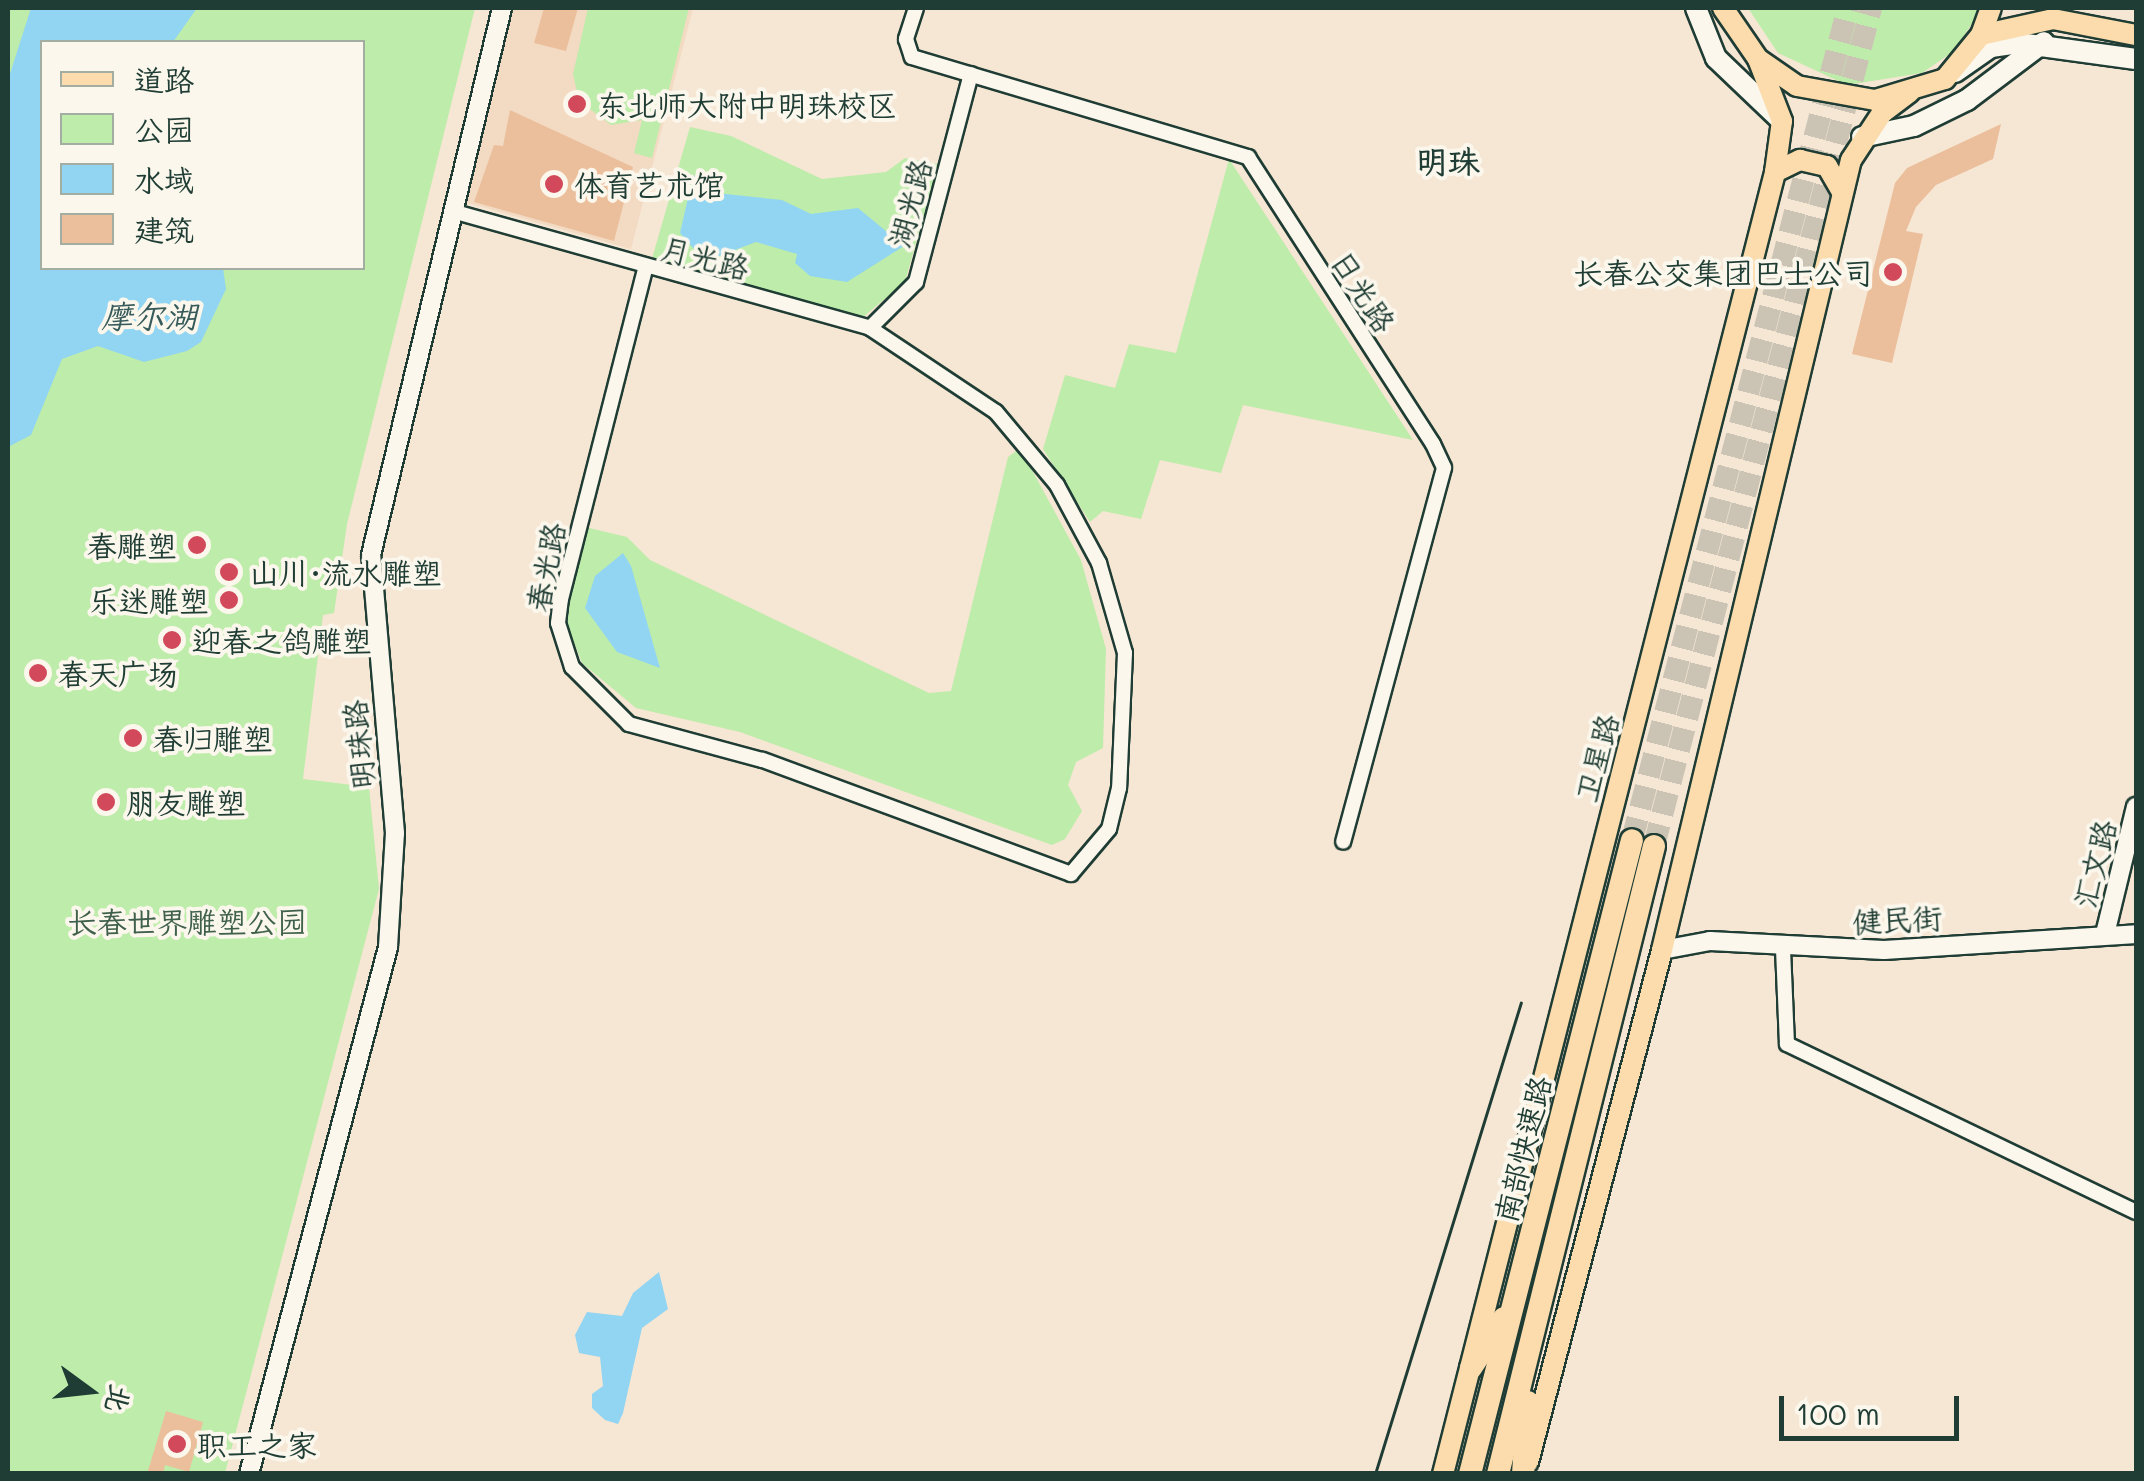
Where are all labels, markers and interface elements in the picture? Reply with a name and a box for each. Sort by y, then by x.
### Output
legend [40,40,365,270]
text: 道路 [134,59,194,99]
place label: 东北师大附中明珠校区 [597,86,897,122]
marker: 东北师大附中明珠校区 [566,93,588,115]
text: 公园 [134,109,194,149]
district label: 明珠 [1416,141,1480,179]
street label: 湖光路 [880,155,938,251]
text: 水域 [134,159,194,199]
place label: 体育艺术馆 [574,166,724,202]
marker: 体育艺术馆 [543,173,565,195]
text: 建筑 [134,209,194,249]
street label: 月光路 [657,229,753,285]
street label: 日光路 [1324,243,1404,339]
place label: 长春公交集团巴士公司 [1573,254,1873,290]
marker: 长春公交集团巴士公司 [1882,261,1904,283]
water label: 摩尔湖 [101,296,197,334]
street label: 春光路 [519,519,571,615]
place label: 春雕塑 [87,527,177,563]
marker: 春雕塑 [186,534,208,556]
place label: 山川·流水雕塑 [249,554,442,590]
marker: 山川·流水雕塑 [218,561,240,583]
place label: 乐迷雕塑 [89,582,209,618]
marker: 乐迷雕塑 [218,589,240,611]
place label: 迎春之鸽雕塑 [192,622,372,658]
marker: 迎春之鸽雕塑 [161,629,183,651]
place label: 春天广场 [58,655,178,691]
marker: 春天广场 [27,662,49,684]
street label: 明珠路 [335,698,381,792]
street label: 卫星路 [1567,710,1625,806]
place label: 春归雕塑 [153,720,273,756]
marker: 春归雕塑 [122,727,144,749]
place label: 朋友雕塑 [126,784,246,820]
marker: 朋友雕塑 [95,791,117,813]
street label: 汇文路 [2066,816,2122,912]
street label: 健民街 [1851,899,1943,939]
park label: 长春世界雕塑公园 [67,903,307,939]
street label: 南部快速路 [1486,1072,1558,1226]
north arrow [40,1341,140,1441]
scale bar [1784,1376,1964,1438]
text: 北 [98,1381,140,1417]
text: 100 m [1796,1393,1880,1433]
place label: 职工之家 [197,1426,317,1462]
marker: 职工之家 [166,1433,188,1455]

